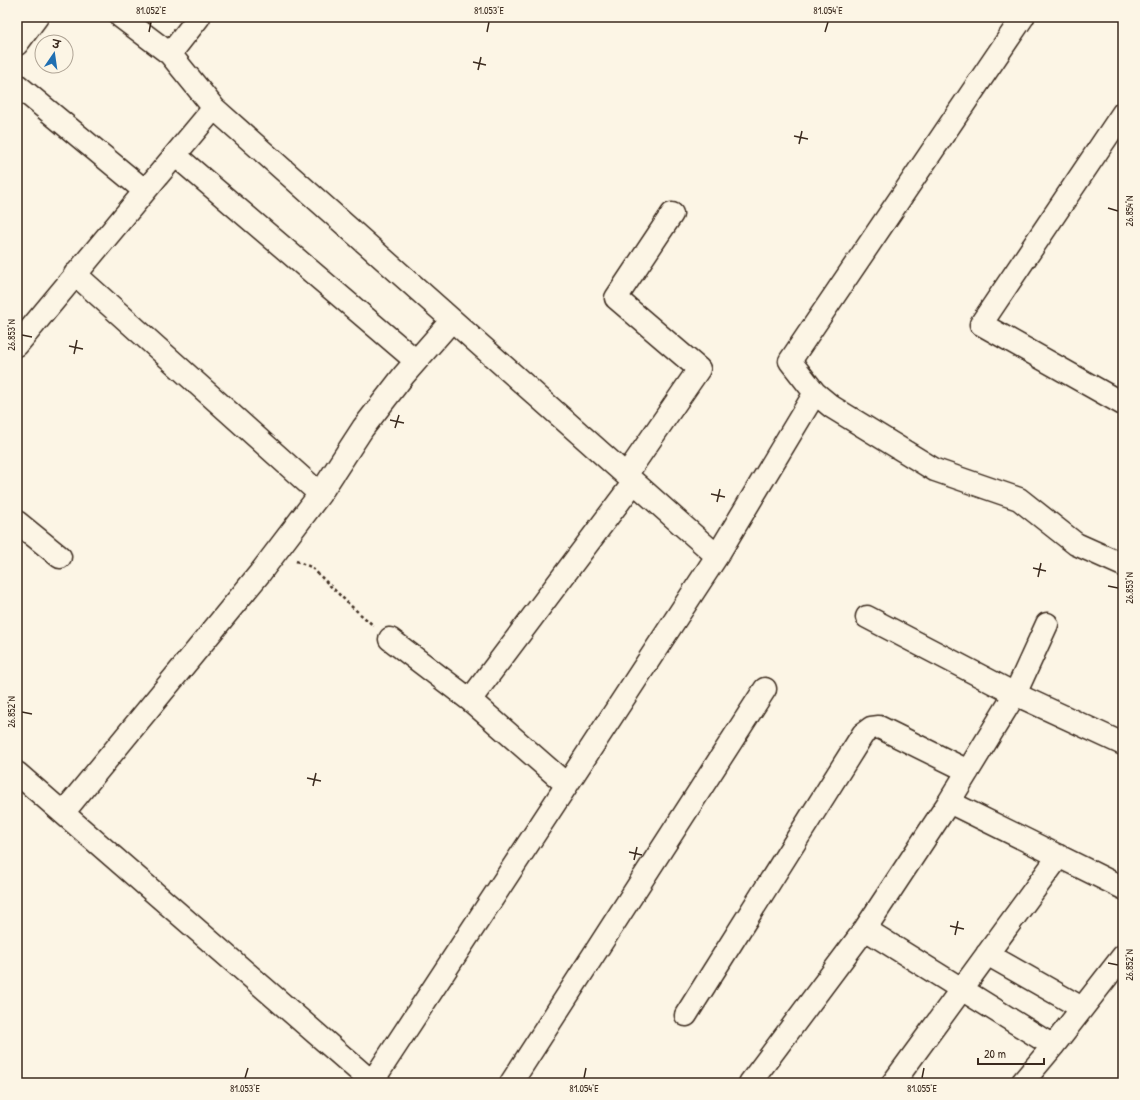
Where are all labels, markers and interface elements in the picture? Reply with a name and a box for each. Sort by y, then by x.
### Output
text: 81.052°E [136,4,167,17]
text: 81.053°E [474,4,505,17]
text: 81.054°E [813,4,843,17]
north arrow [34,34,74,74]
text: उ [50,36,63,52]
text: 26.854°N [1123,196,1136,226]
text: 26.853°N [5,319,18,351]
text: 26.853°N [1123,572,1136,604]
text: 26.852°N [5,696,18,728]
text: 26.852°N [1123,949,1136,981]
scale bar [978,1040,1044,1066]
text: 20 m [984,1045,1006,1062]
text: 81.053°E [230,1082,261,1095]
text: 81.054°E [569,1082,599,1095]
text: 81.055°E [907,1082,937,1095]

